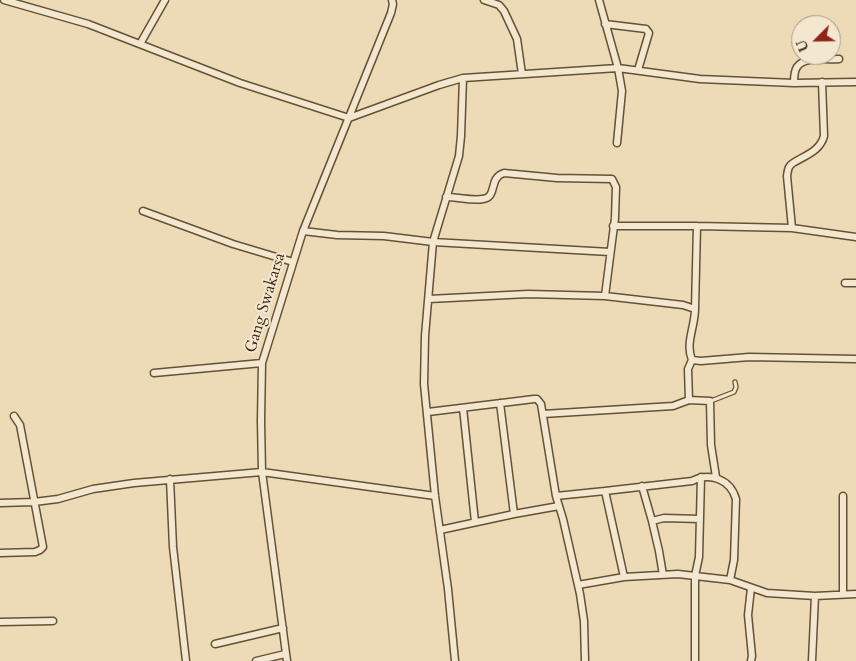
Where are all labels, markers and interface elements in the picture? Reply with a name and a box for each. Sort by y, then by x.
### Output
north arrow [791,15,841,65]
text: U [792,37,814,55]
street label: Gang Swakarsa [242,251,290,355]

